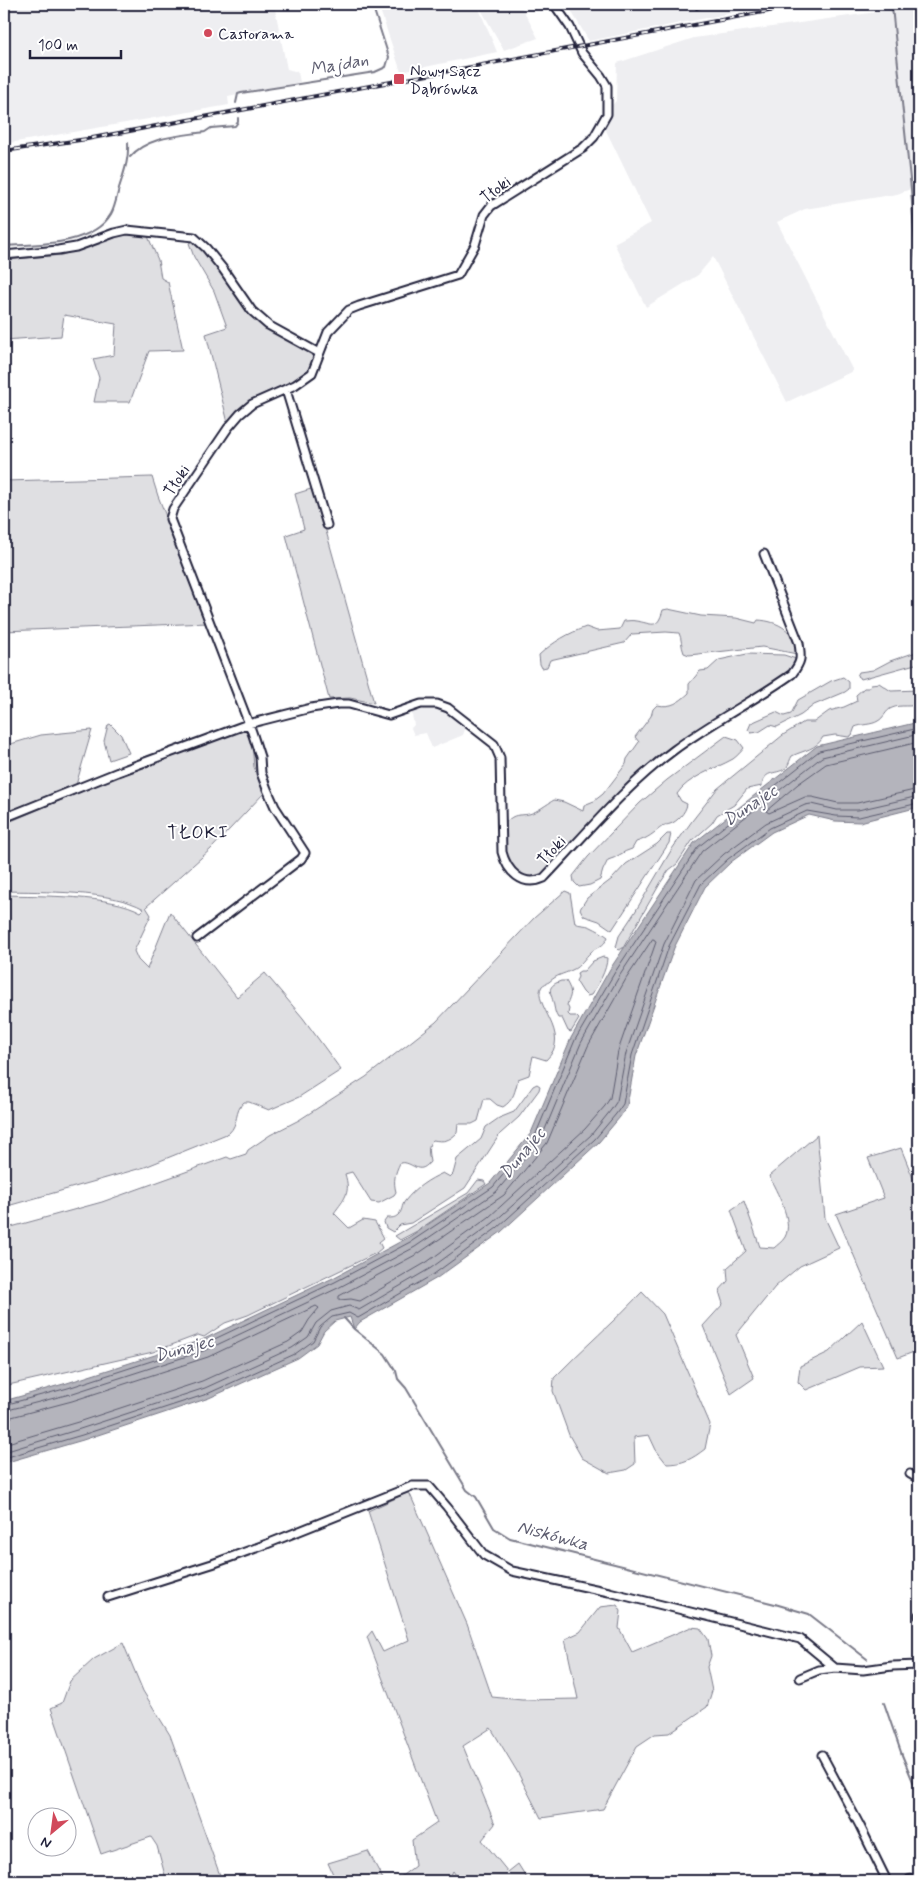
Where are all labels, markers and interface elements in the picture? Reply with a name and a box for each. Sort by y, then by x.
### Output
place label: Castorama [218,24,294,45]
marker: Castorama [202,27,214,39]
scale bar [30,28,121,60]
text: 100 m [38,36,78,56]
water label: Majdan [308,48,370,82]
place label: Nowy Sącz Dąbrówka [410,61,481,100]
marker: Nowy Sącz Dąbrówka [392,72,406,86]
street label: Tłoki [476,172,516,209]
street label: Tłoki [159,461,195,501]
water label: Dunajec [719,778,784,832]
district label: TŁOKI [167,821,229,845]
street label: Tłoki [533,832,571,870]
water label: Dunajec [494,1122,552,1184]
water label: Dunajec [152,1329,218,1368]
water label: Niskówka [515,1515,591,1557]
north arrow [28,1808,78,1858]
text: N [38,1832,55,1853]

